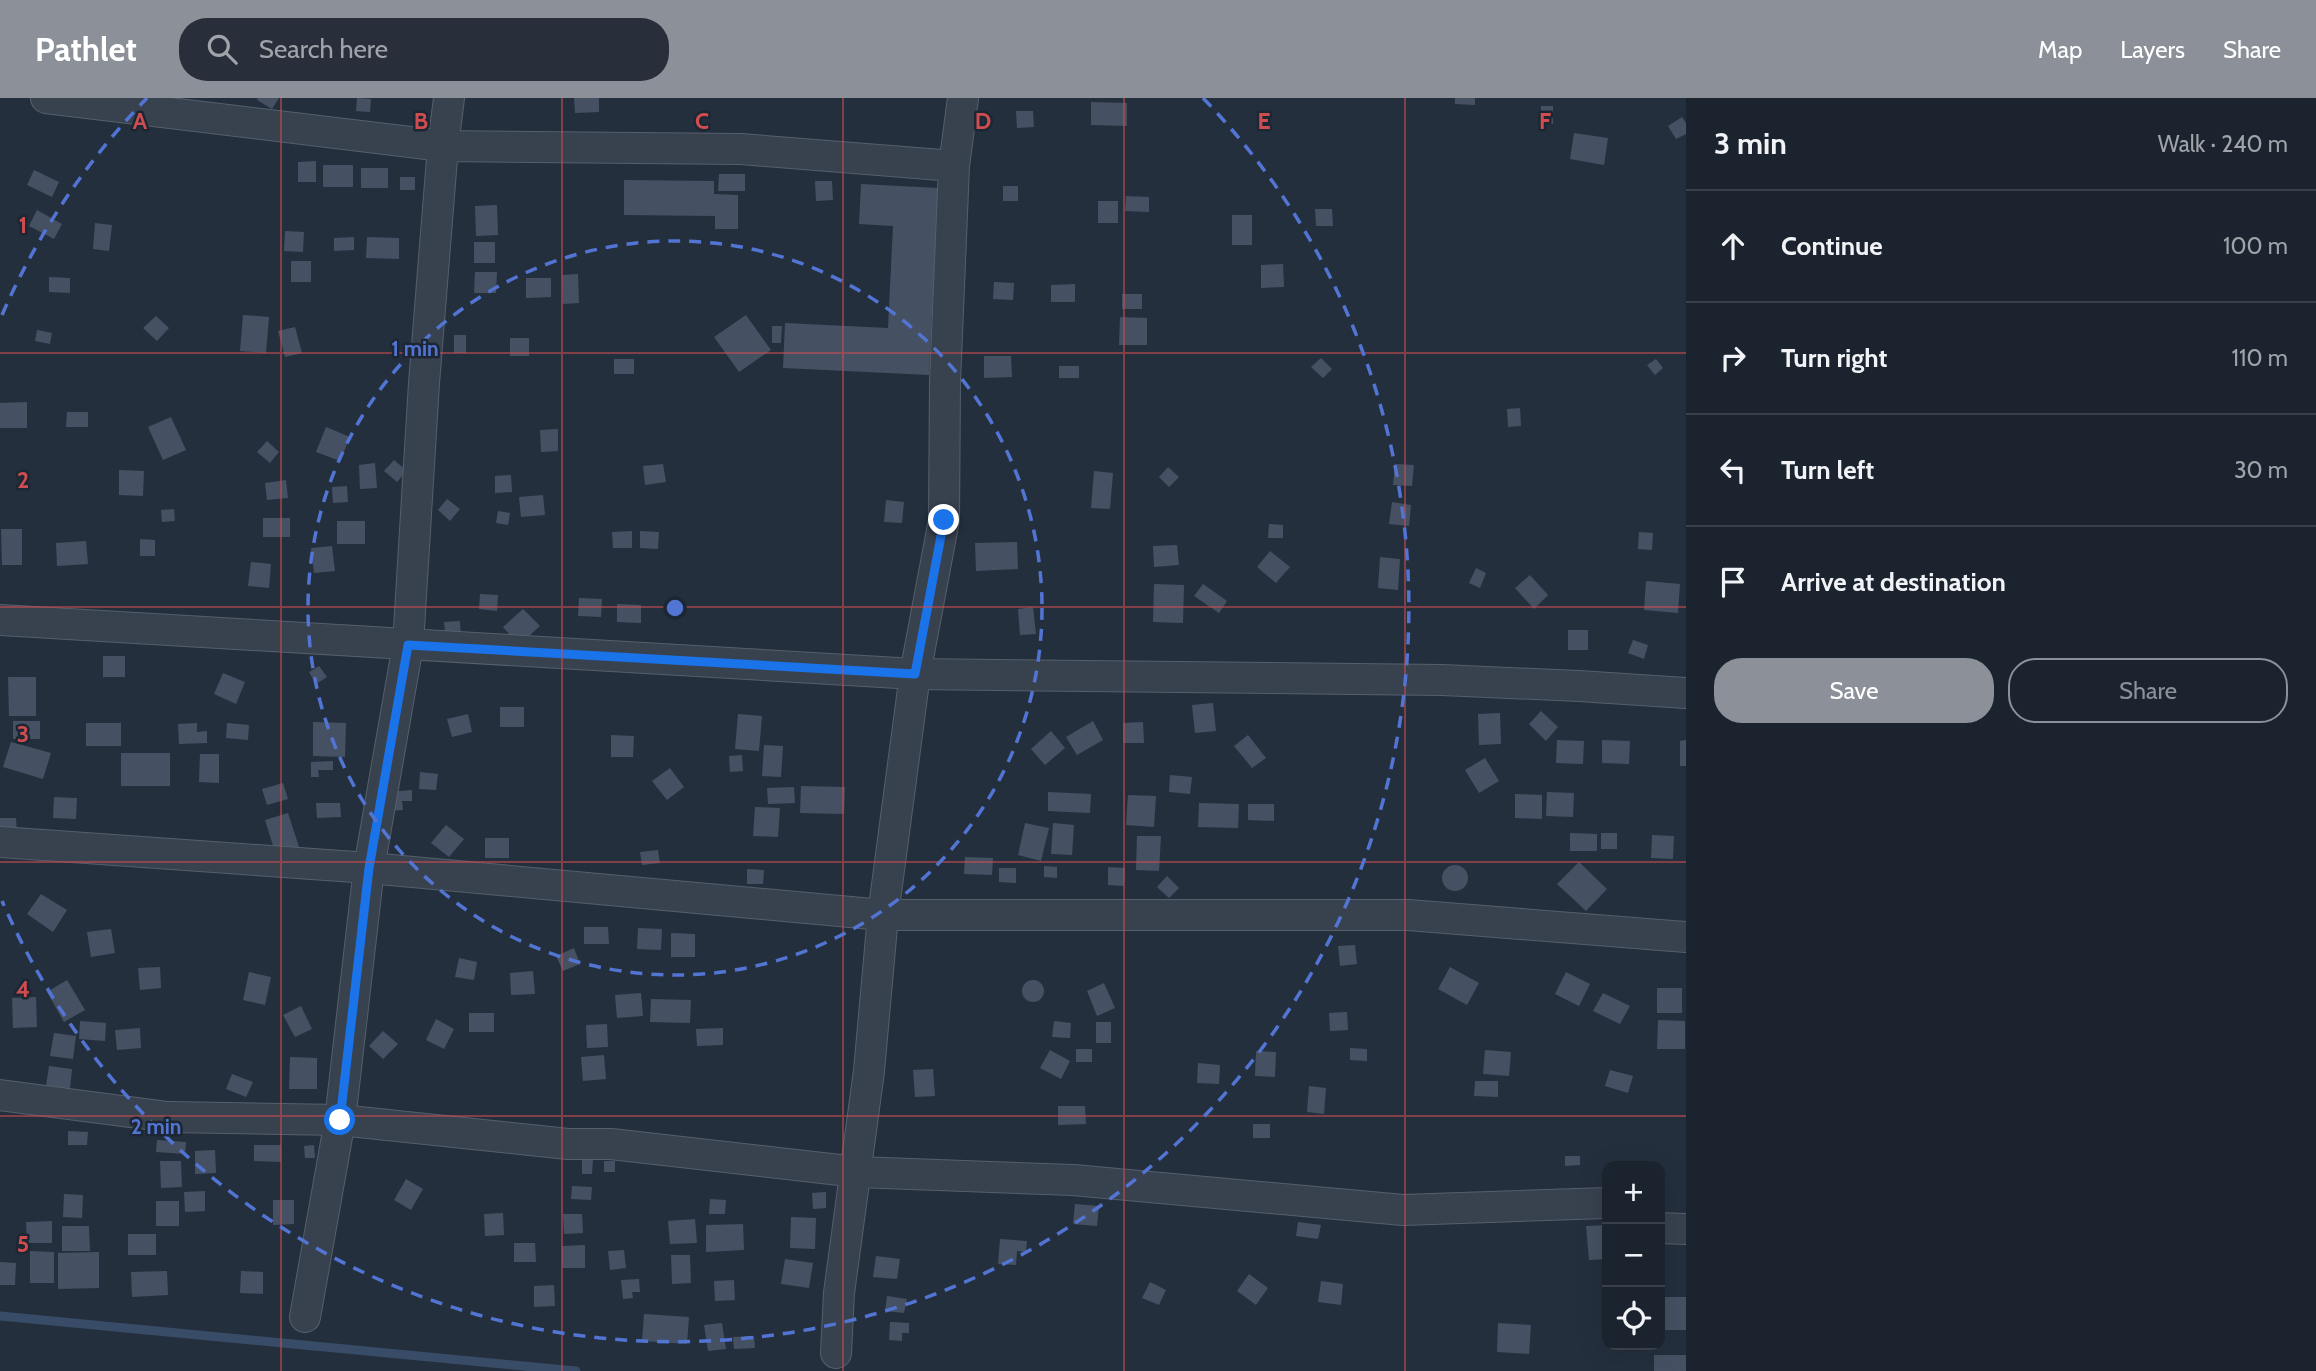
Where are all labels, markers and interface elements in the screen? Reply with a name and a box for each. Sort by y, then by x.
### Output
search box [179,18,669,81]
text: Pathlet [35,29,137,69]
icon: search [203,30,241,68]
text: Search here [259,33,388,65]
text: Map [2038,35,2082,64]
text: Layers [2120,35,2185,64]
text: Share [2223,35,2281,64]
text: A [133,107,148,135]
text: B [414,107,428,135]
text: C [695,107,709,135]
text: D [975,107,991,135]
text: E [1257,107,1271,135]
text: F [1539,107,1551,135]
text: 3 min [1714,125,1787,162]
text: Walk · 240 m [2158,130,2288,158]
text: 1 [19,211,27,239]
icon: ahead [1714,227,1752,265]
text: Continue [1781,230,1883,262]
text: 100 m [2223,232,2288,260]
text: 1 min [391,336,439,361]
icon: right [1714,339,1752,377]
text: Turn right [1781,342,1887,374]
text: 110 m [2232,344,2288,372]
icon: left [1714,451,1752,489]
text: Turn left [1781,454,1874,486]
text: 30 m [2234,456,2288,484]
text: 2 [17,466,29,494]
route end [928,504,959,535]
icon: arrive [1714,563,1752,601]
text: Arrive at destination [1781,566,2006,598]
centre of rings [663,596,687,620]
button: Save [1714,658,1994,723]
button: Share [2008,658,2288,723]
text: 3 [17,720,29,748]
text: 4 [16,975,30,1003]
route start [324,1104,355,1135]
text: 2 min [131,1114,181,1139]
map controls [1602,1161,1665,1350]
button: + [1602,1161,1665,1224]
button: − [1602,1224,1665,1287]
text: 5 [17,1230,29,1258]
button: locate [1602,1287,1665,1350]

